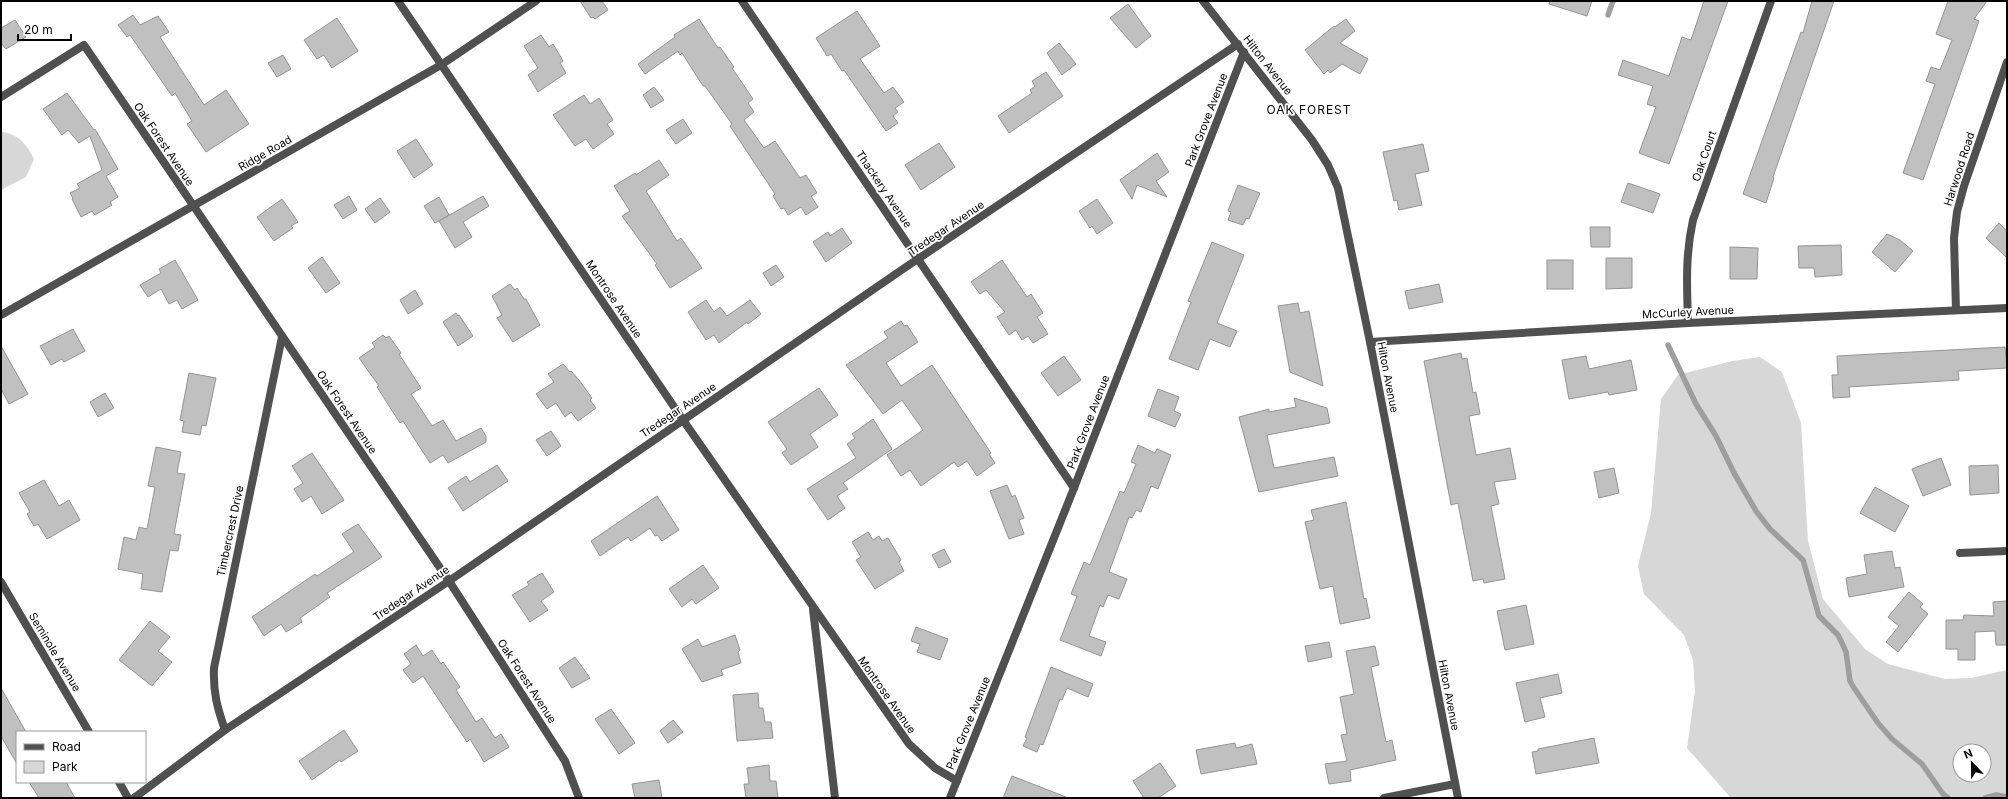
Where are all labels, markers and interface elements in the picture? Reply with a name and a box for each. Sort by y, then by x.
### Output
scale bar [18,16,71,42]
text: 20 m [24,22,53,37]
street label: Hilton Avenue [1240,32,1296,98]
street label: Park Grove Avenue [1182,71,1230,169]
street label: Oak Forest Avenue [131,100,197,188]
district label: OAK FOREST [1266,102,1352,117]
street label: Oak Court [1689,128,1719,183]
street label: Harwood Road [1940,130,1978,208]
street label: Ridge Road [236,132,294,174]
street label: Thackery Avenue [853,148,915,230]
street label: Tredegar Avenue [905,197,987,259]
street label: Montrose Avenue [583,257,645,341]
street label: McCurley Avenue [1642,303,1734,321]
street label: Hilton Avenue [1374,340,1402,414]
street label: Oak Forest Avenue [314,368,380,456]
street label: Park Grove Avenue [1064,373,1112,471]
street label: Tredegar Avenue [637,379,719,441]
street label: Timbercrest Drive [213,484,247,578]
street label: Tredegar Avenue [370,562,452,624]
street label: Seminole Avenue [26,610,84,694]
street label: Oak Forest Avenue [494,636,560,726]
street label: Montrose Avenue [855,654,919,736]
street label: Hilton Avenue [1435,658,1463,732]
street label: Park Grove Avenue [943,674,993,772]
legend [16,731,146,783]
text: Road [52,739,81,754]
north arrow [1952,743,1992,783]
text: N [1962,746,1975,762]
text: Park [52,759,78,774]

